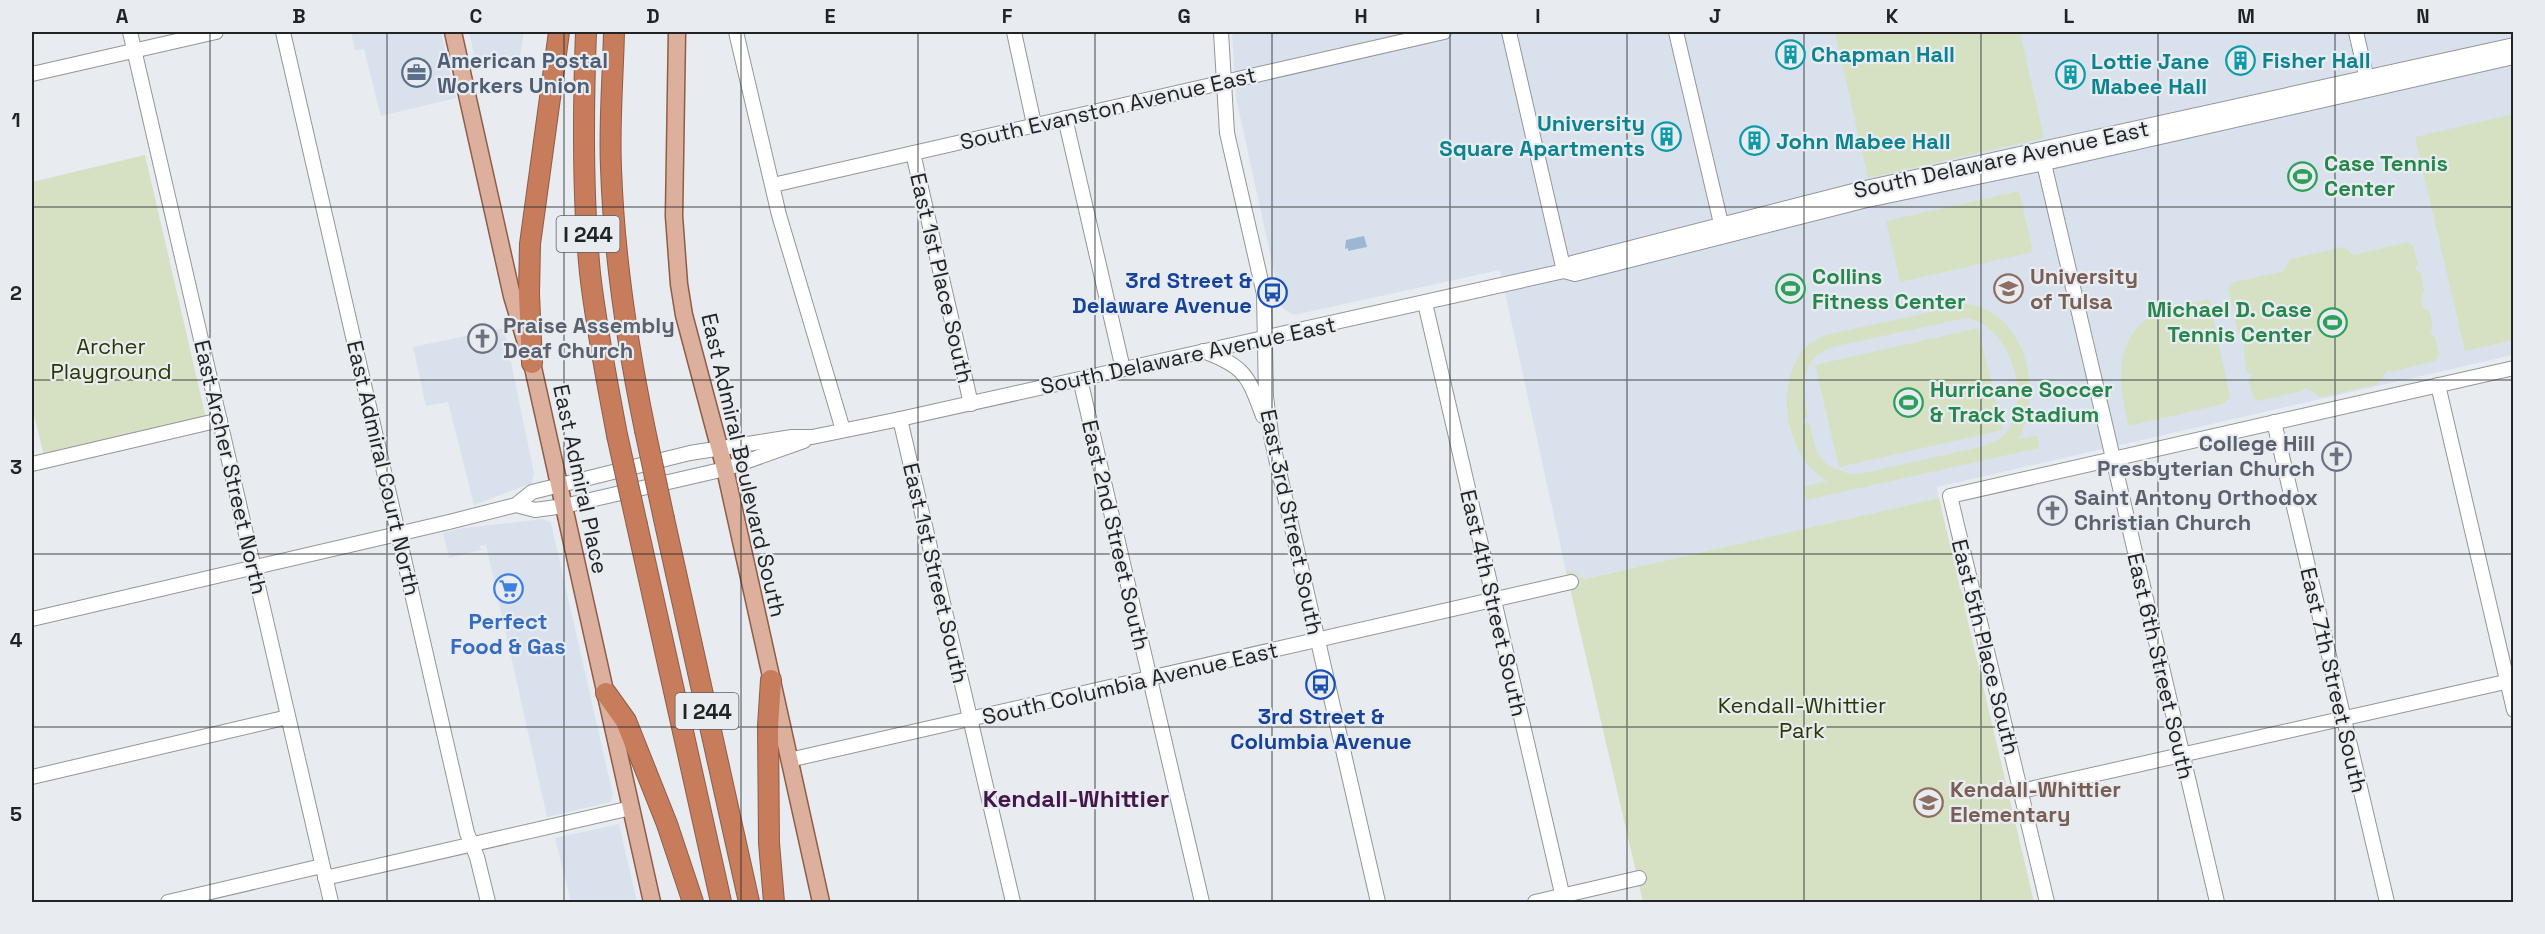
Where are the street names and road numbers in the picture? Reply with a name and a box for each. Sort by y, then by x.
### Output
street label: South Evanston Avenue East [957,60,1259,156]
street label: South Delaware Avenue East [1851,114,2151,204]
street label: East 1st Place South [904,170,980,386]
road number: I 244 [556,216,620,252]
street label: East Admiral Boulevard South [695,310,793,620]
street label: South Delaware Avenue East [1038,310,1338,400]
street label: East Archer Street North [188,337,274,597]
street label: East Admiral Court North [341,338,427,598]
street label: East Admiral Place [547,382,615,576]
street label: East 3rd Street South [1254,407,1330,637]
street label: East 2nd Street South [1076,417,1156,653]
street label: East 1st Street South [897,460,975,686]
street label: East 4th Street South [1454,487,1534,719]
street label: East 5th Place South [1946,536,2026,758]
street label: East 6th Street South [2121,550,2201,782]
street label: East 7th Street South [2294,564,2374,796]
street label: South Columbia Avenue East [979,635,1281,731]
road number: I 244 [676,693,738,729]

